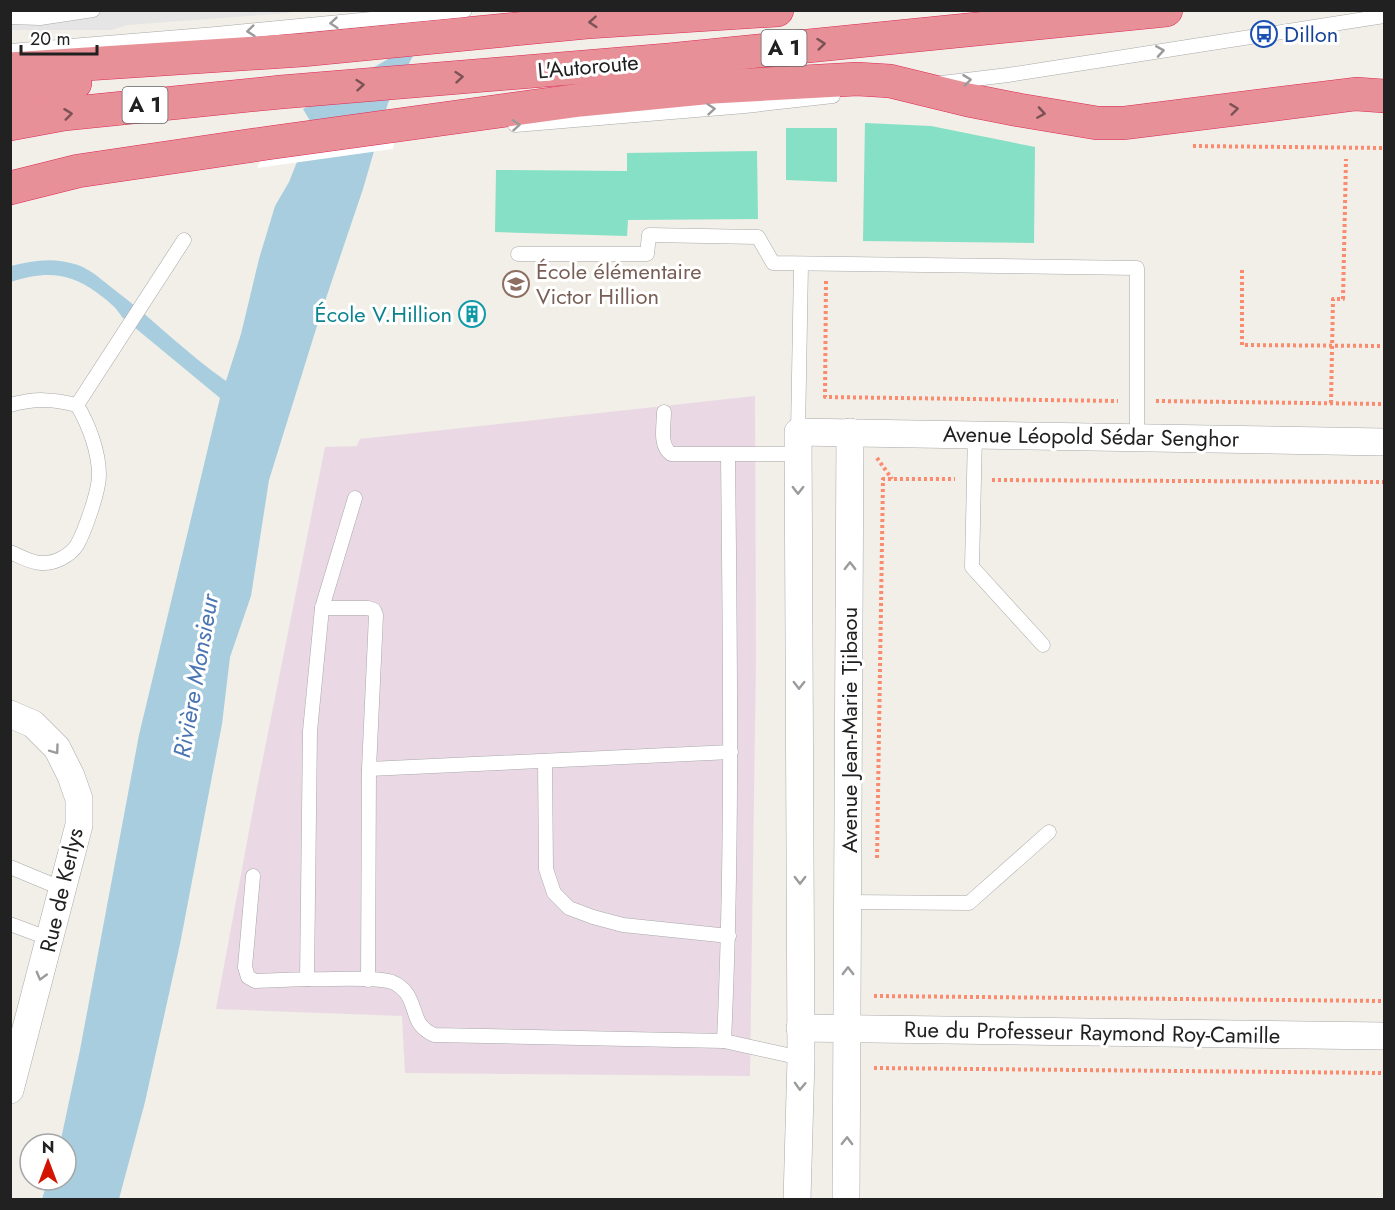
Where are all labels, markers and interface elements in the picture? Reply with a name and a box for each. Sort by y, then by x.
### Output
one-way arrow [588,15,598,28]
one-way arrow [329,16,338,29]
scale bar [21,18,98,56]
place label: Dillon [1284,18,1338,50]
bus stop icon: Dillon [1249,19,1279,49]
one-way arrow [246,24,256,37]
text: 20 m [30,26,70,52]
road number: A 1 [762,30,806,66]
one-way arrow [816,38,826,51]
one-way arrow [1154,45,1164,58]
street label: L'Autoroute [536,46,640,86]
one-way arrow [455,71,464,84]
one-way arrow [962,74,971,87]
one-way arrow [355,79,364,92]
road number: A 1 [122,87,168,123]
one-way arrow [706,103,715,116]
one-way arrow [1230,103,1239,116]
one-way arrow [1036,107,1045,119]
one-way arrow [64,108,73,120]
one-way arrow [512,118,521,131]
place label: École élémentaire Victor Hillion [536,255,702,312]
school or university icon: École élémentaire Victor Hillion [501,269,531,299]
place label: École V.Hillion [315,298,452,330]
building icon: École V.Hillion [457,299,487,329]
street label: Avenue Léopold Sédar Senghor [943,417,1240,455]
one-way arrow [792,486,804,495]
one-way arrow [844,561,856,570]
water label: Rivière Monsieur [164,589,227,761]
street label: Avenue Jean-Marie Tjibaou [833,607,865,853]
one-way arrow [793,681,805,690]
one-way arrow [48,743,59,754]
street label: Rue de Kerlys [31,825,91,955]
one-way arrow [794,876,806,885]
one-way arrow [842,966,854,975]
one-way arrow [35,971,48,981]
street label: Rue du Professeur Raymond Roy-Camille [904,1013,1280,1051]
one-way arrow [794,1082,806,1091]
north arrow [18,1132,78,1192]
text: N [42,1136,54,1159]
one-way arrow [840,1137,853,1146]

